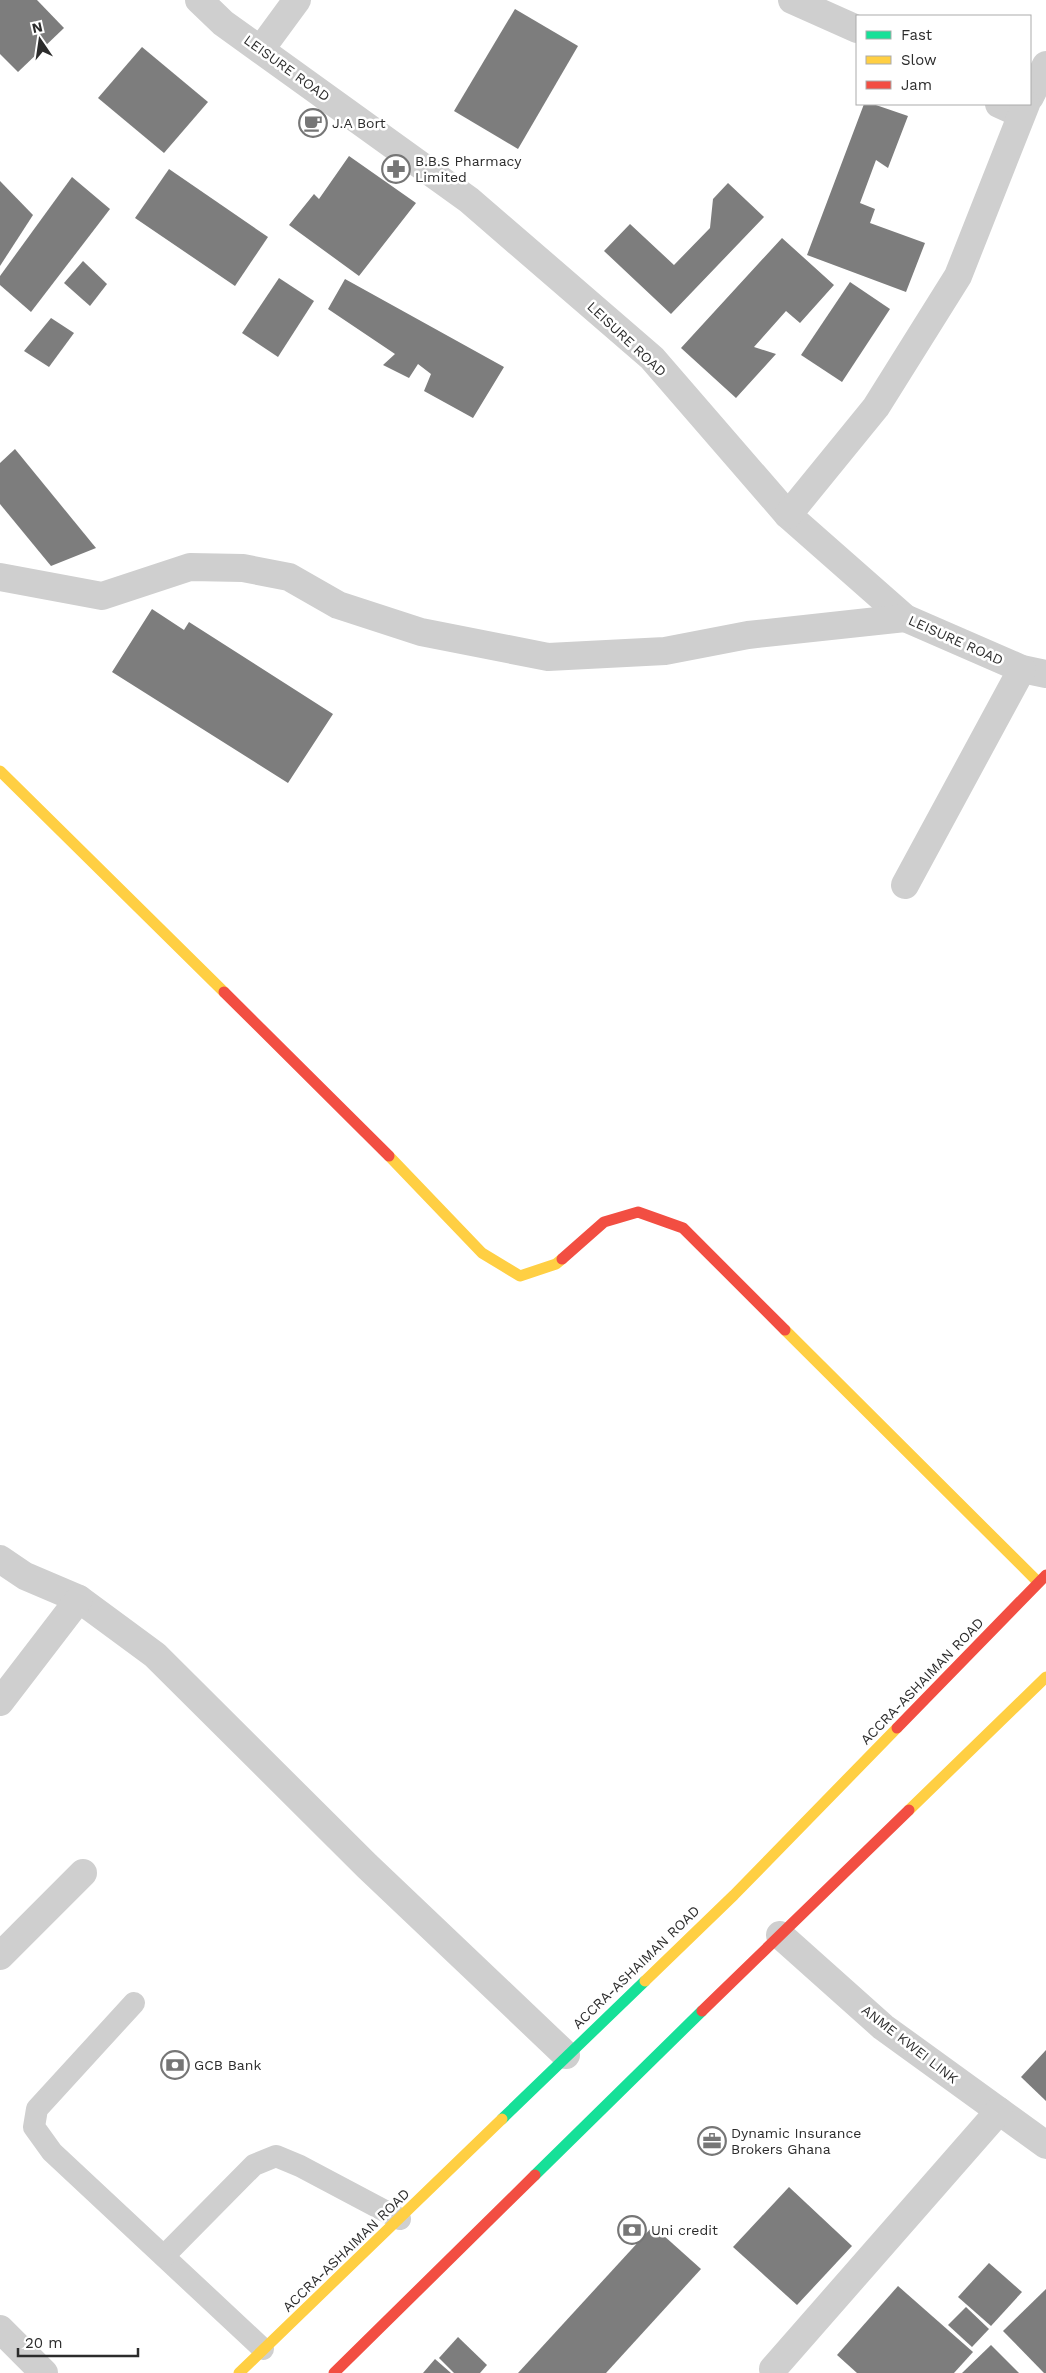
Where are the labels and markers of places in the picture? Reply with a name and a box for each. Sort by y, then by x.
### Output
cafe icon: J.A Bort [298,108,328,138]
place label: J.A Bort [332,115,386,131]
place label: B.B.S Pharmacy Limited [415,153,522,185]
pharmacy icon: B.B.S Pharmacy Limited [381,154,411,184]
bank icon: GCB Bank [160,2050,190,2080]
place label: GCB Bank [194,2057,261,2073]
place label: Dynamic Insurance Brokers Ghana [731,2125,861,2157]
office icon: Dynamic Insurance Brokers Ghana [697,2126,727,2156]
bank icon: Uni credit [617,2215,647,2245]
place label: Uni credit [651,2222,718,2238]

